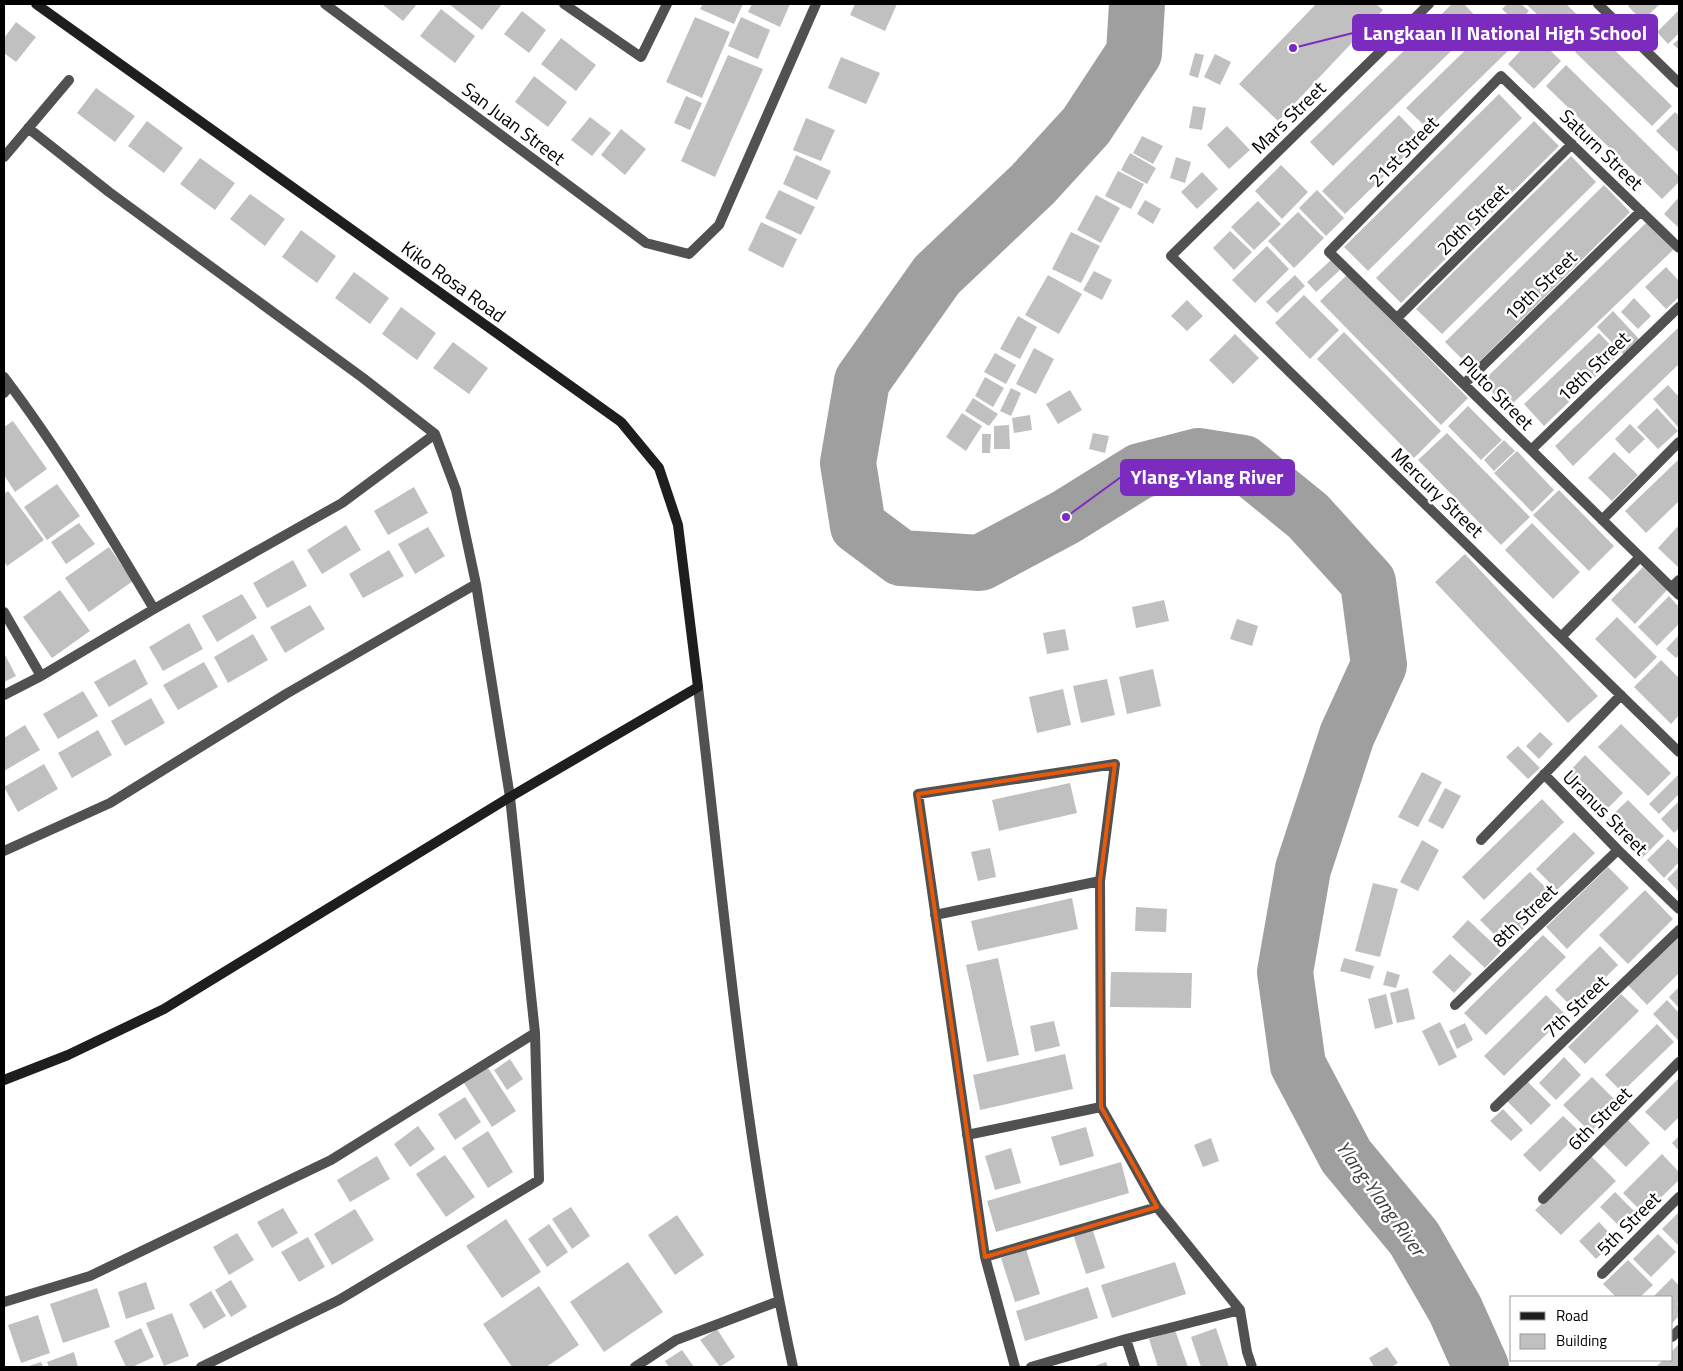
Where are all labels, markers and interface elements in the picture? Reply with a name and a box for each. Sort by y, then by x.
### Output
callout: Langkaan II National High School [1353,15,1657,50]
text: Langkaan II National High School [1363,17,1647,48]
street label: Mars Street [1244,74,1332,160]
street label: San Juan Street [456,75,572,172]
street label: Saturn Street [1554,102,1651,197]
street label: 21st Street [1361,108,1445,193]
street label: 20th Street [1429,176,1515,262]
street label: Kiko Rosa Road [396,233,512,329]
street label: 19th Street [1497,243,1583,327]
street label: 18th Street [1550,324,1636,408]
street label: Pluto Street [1453,348,1541,436]
street label: Mercury Street [1385,440,1491,544]
callout: Ylang-Ylang River [1121,460,1294,495]
text: Ylang-Ylang River [1130,461,1284,492]
street label: Uranus Street [1557,763,1656,862]
street label: 8th Street [1485,876,1563,953]
street label: 7th Street [1536,967,1614,1044]
street label: 6th Street [1560,1079,1638,1157]
water label: Ylang-Ylang River [1328,1134,1435,1264]
street label: 5th Street [1589,1184,1667,1262]
legend [1510,1296,1673,1361]
text: Road [1556,1304,1588,1327]
text: Building [1556,1329,1607,1352]

